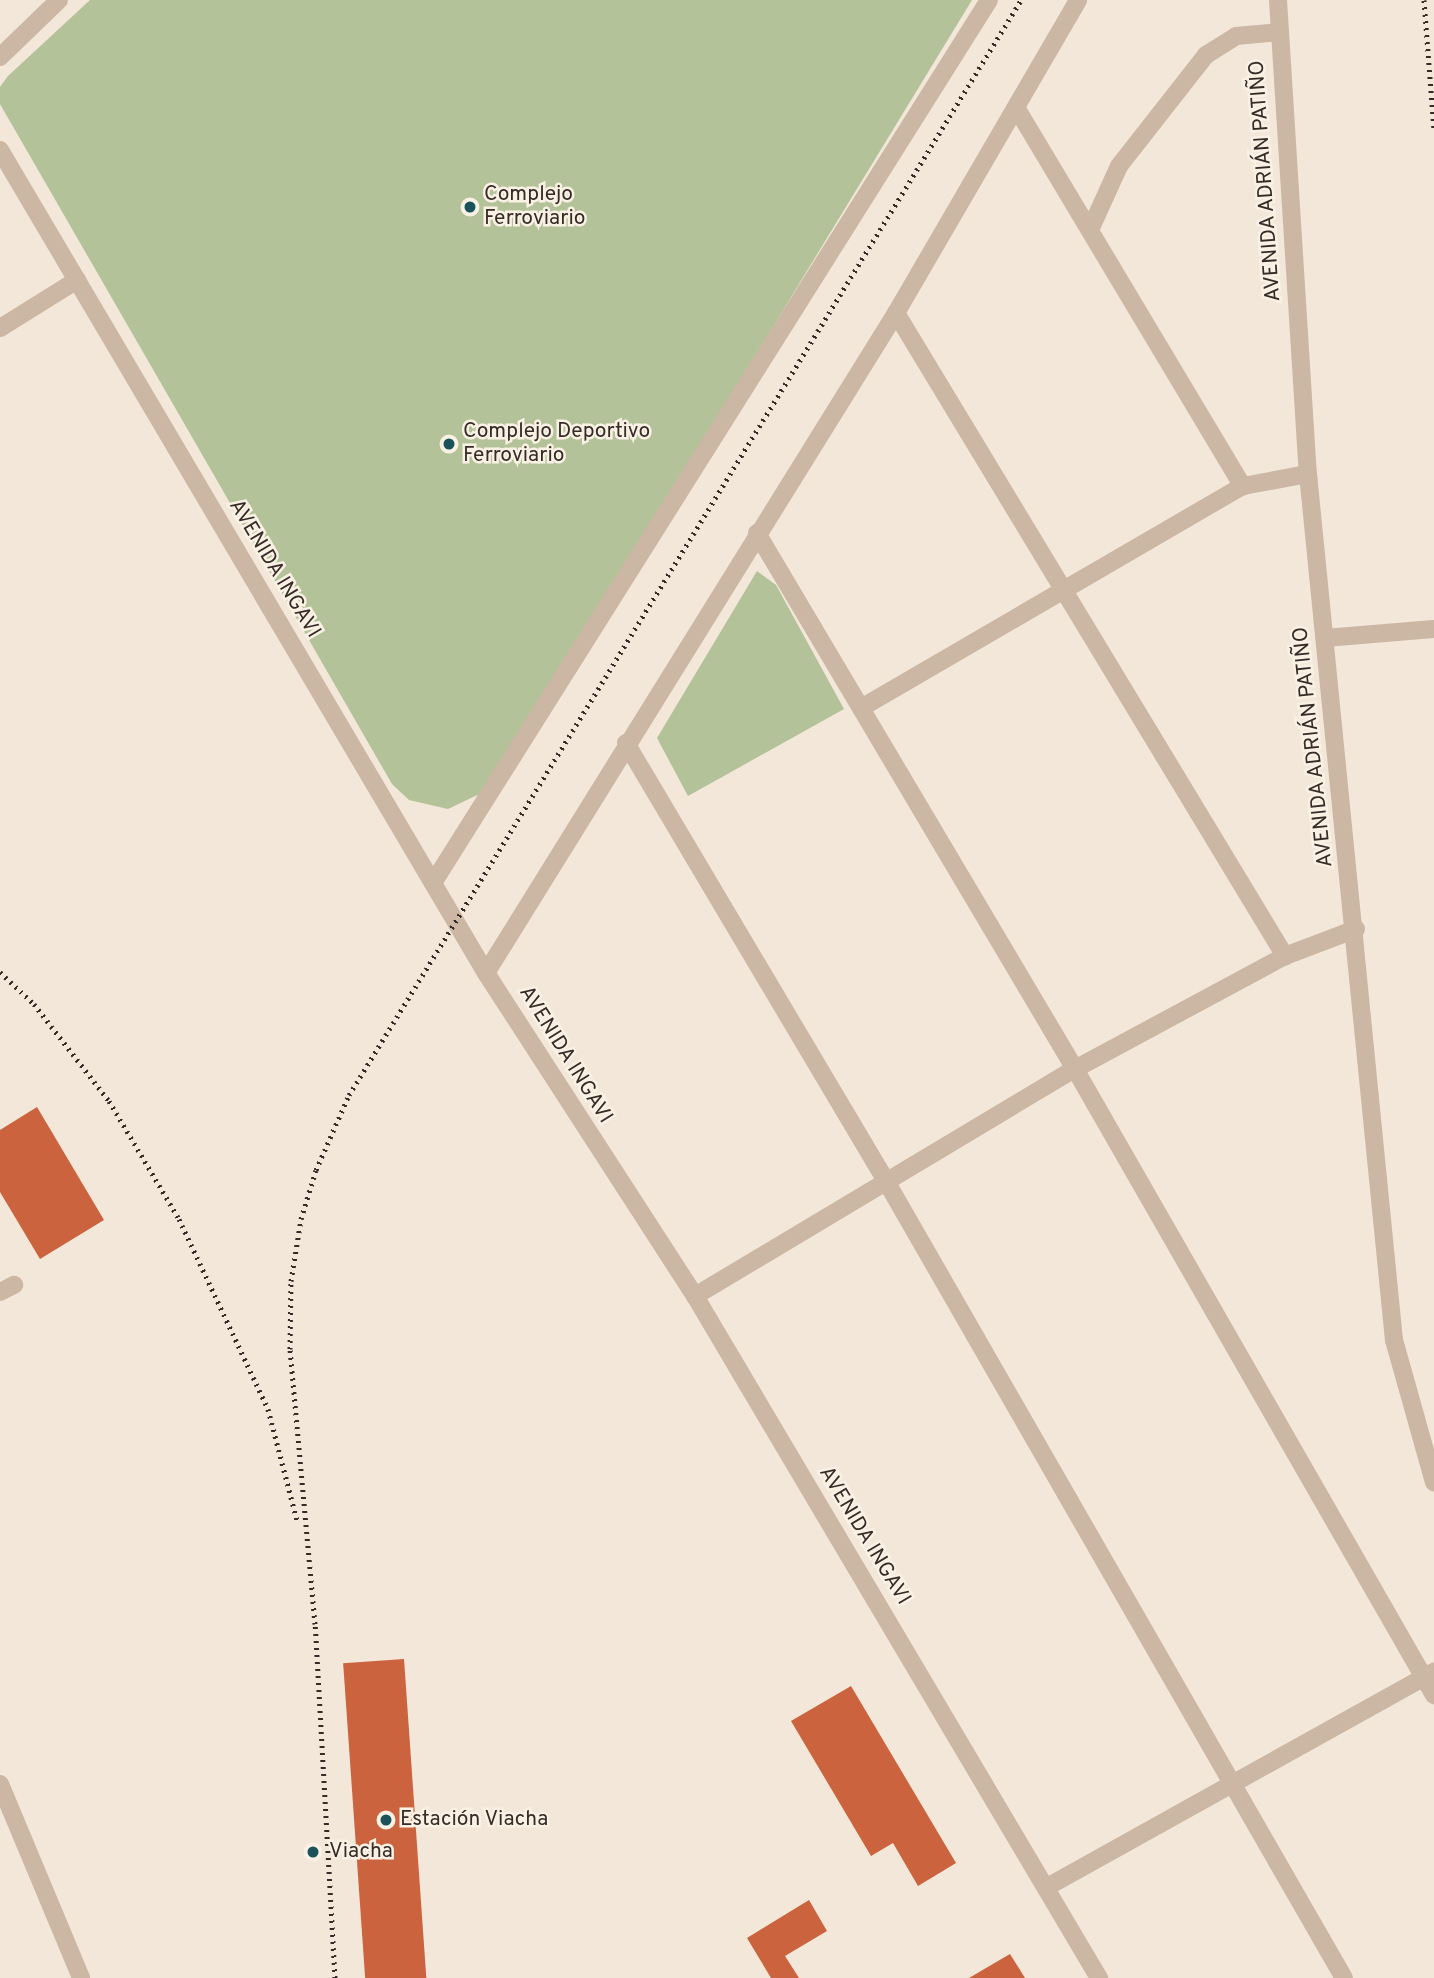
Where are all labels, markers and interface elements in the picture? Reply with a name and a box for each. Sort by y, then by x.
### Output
street label: AVENIDA ADRIÁN PATIÑO [1245,59,1287,303]
place label: Complejo Ferroviario [484,182,585,232]
marker: Complejo Ferroviario [462,199,478,215]
place label: Complejo Deportivo Ferroviario [463,419,650,469]
marker: Complejo Deportivo Ferroviario [441,436,457,452]
street label: AVENIDA INGAVI [223,495,325,643]
street label: AVENIDA ADRIÁN PATIÑO [1289,625,1339,869]
street label: AVENIDA INGAVI [512,981,618,1129]
street label: AVENIDA INGAVI [813,1462,915,1610]
place label: Estación Viacha [400,1807,549,1833]
marker: Estación Viacha [378,1812,394,1828]
place label: Viacha [329,1839,393,1865]
marker: Viacha [303,1842,323,1862]

